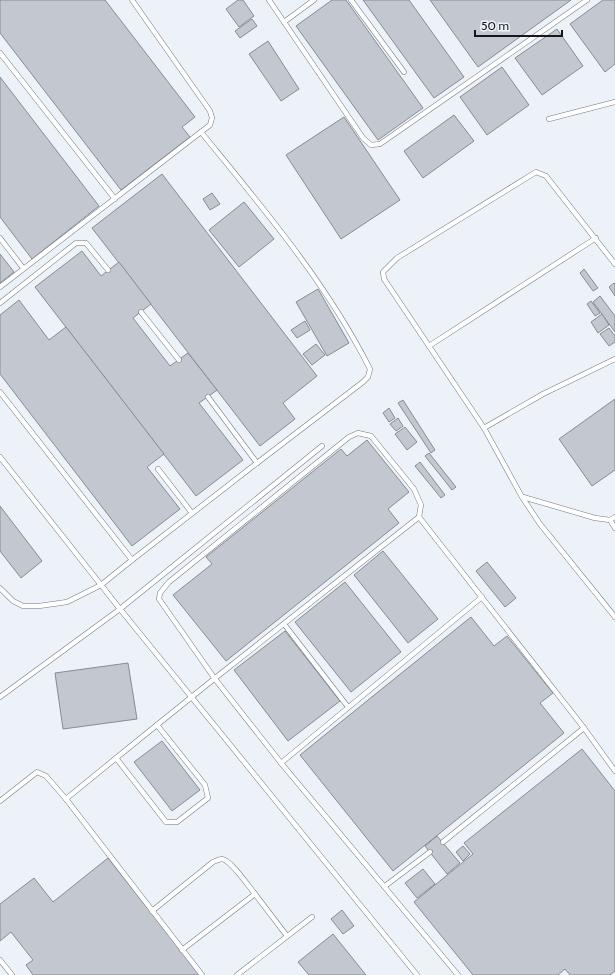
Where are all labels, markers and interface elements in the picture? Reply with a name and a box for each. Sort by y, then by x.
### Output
scale bar [475,12,562,38]
text: 50 m [481,18,509,33]

